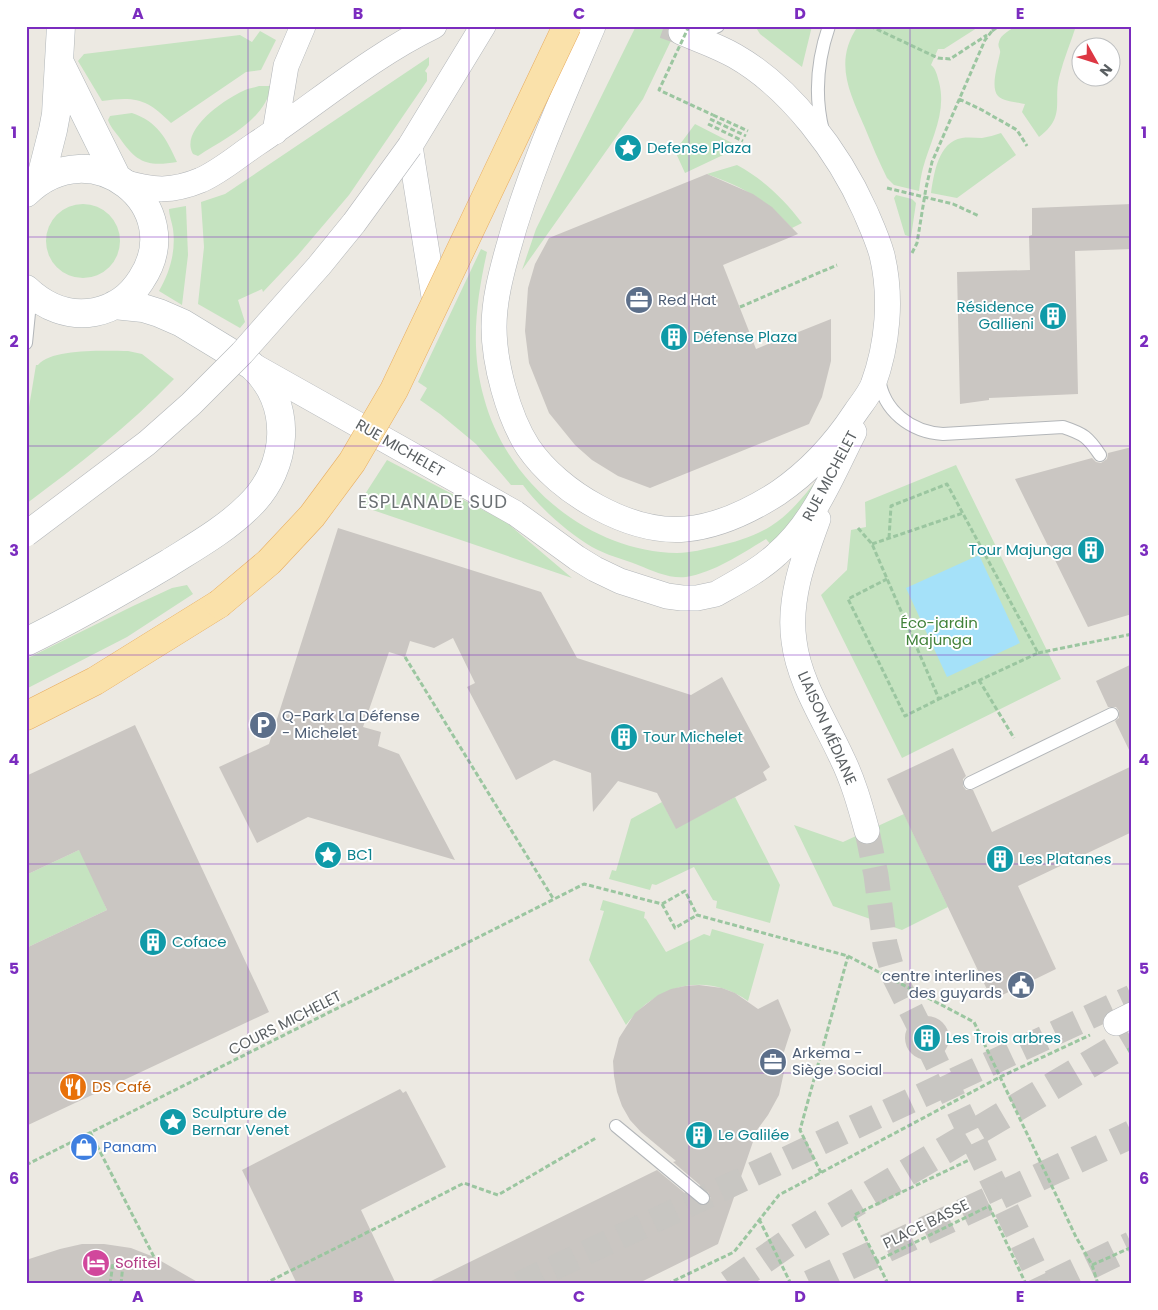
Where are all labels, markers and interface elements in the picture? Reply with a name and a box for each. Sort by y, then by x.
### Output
text: A [132,2,144,25]
text: B [353,2,363,25]
text: C [573,2,585,25]
text: D [794,2,806,25]
text: E [1016,2,1024,25]
north arrow [1070,38,1120,88]
text: N [1095,60,1117,81]
text: 1 [11,121,17,144]
text: 1 [1141,121,1147,144]
place icon: Defense Plaza [613,133,643,163]
place label: Defense Plaza [647,137,751,158]
office icon: Red Hat [624,285,654,315]
place label: Red Hat [658,289,717,310]
place label: Résidence Gallieni [957,296,1034,334]
building icon: Résidence Gallieni [1038,301,1068,331]
building icon: Défense Plaza [659,322,689,352]
place label: Défense Plaza [693,326,797,347]
text: 2 [9,330,19,353]
text: 2 [1139,330,1149,353]
street label: RUE MICHELET [352,414,449,482]
street label: RUE MICHELET [797,427,862,525]
district label: ESPLANADE SUD [358,489,508,514]
building icon: Tour Majunga [1076,535,1106,565]
text: 3 [9,539,19,562]
place label: Tour Majunga [969,539,1072,560]
text: 3 [1139,539,1149,562]
park label: Éco-jardin Majunga [900,612,978,650]
street label: LIAISON MÉDIANE [793,668,862,788]
place label: Q-Park La Défense - Michelet [282,705,420,743]
parking icon: Q-Park La Défense - Michelet [248,710,278,740]
building icon: Tour Michelet [609,722,639,752]
place label: Tour Michelet [643,726,743,747]
text: 4 [9,748,20,771]
text: 4 [1139,748,1150,771]
place icon: BC1 [313,840,343,870]
place label: BC1 [347,844,373,865]
building icon: Les Platanes [985,844,1015,874]
place label: Les Platanes [1019,848,1112,869]
building icon: Coface [138,927,168,957]
place label: Coface [172,931,227,952]
text: 5 [9,957,19,980]
text: 5 [1139,957,1149,980]
place label: centre interlines des guyards [882,965,1002,1003]
public building icon: centre interlines des guyards [1006,970,1036,1000]
street label: COURS MICHELET [225,985,345,1060]
building icon: Les Trois arbres [912,1023,942,1053]
place label: Les Trois arbres [946,1027,1061,1048]
place label: Arkema - Siège Social [792,1042,882,1080]
office icon: Arkema - Siège Social [758,1047,788,1077]
restaurant icon: DS Café [58,1072,88,1102]
place label: DS Café [92,1076,151,1097]
place label: Sculpture de Bernar Venet [192,1102,289,1140]
place icon: Sculpture de Bernar Venet [158,1107,188,1137]
building icon: Le Galilée [684,1120,714,1150]
place label: Le Galilée [718,1124,789,1145]
shop icon: Panam [69,1132,99,1162]
place label: Panam [103,1136,157,1157]
text: 6 [9,1167,19,1190]
text: 6 [1139,1167,1149,1190]
street label: PLACE BASSE [879,1194,972,1253]
hotel icon: Sofitel [81,1248,111,1278]
place label: Sofitel [115,1252,160,1273]
text: A [132,1285,144,1308]
text: B [353,1285,363,1308]
text: C [573,1285,585,1308]
text: D [794,1285,806,1308]
text: E [1016,1285,1024,1308]

